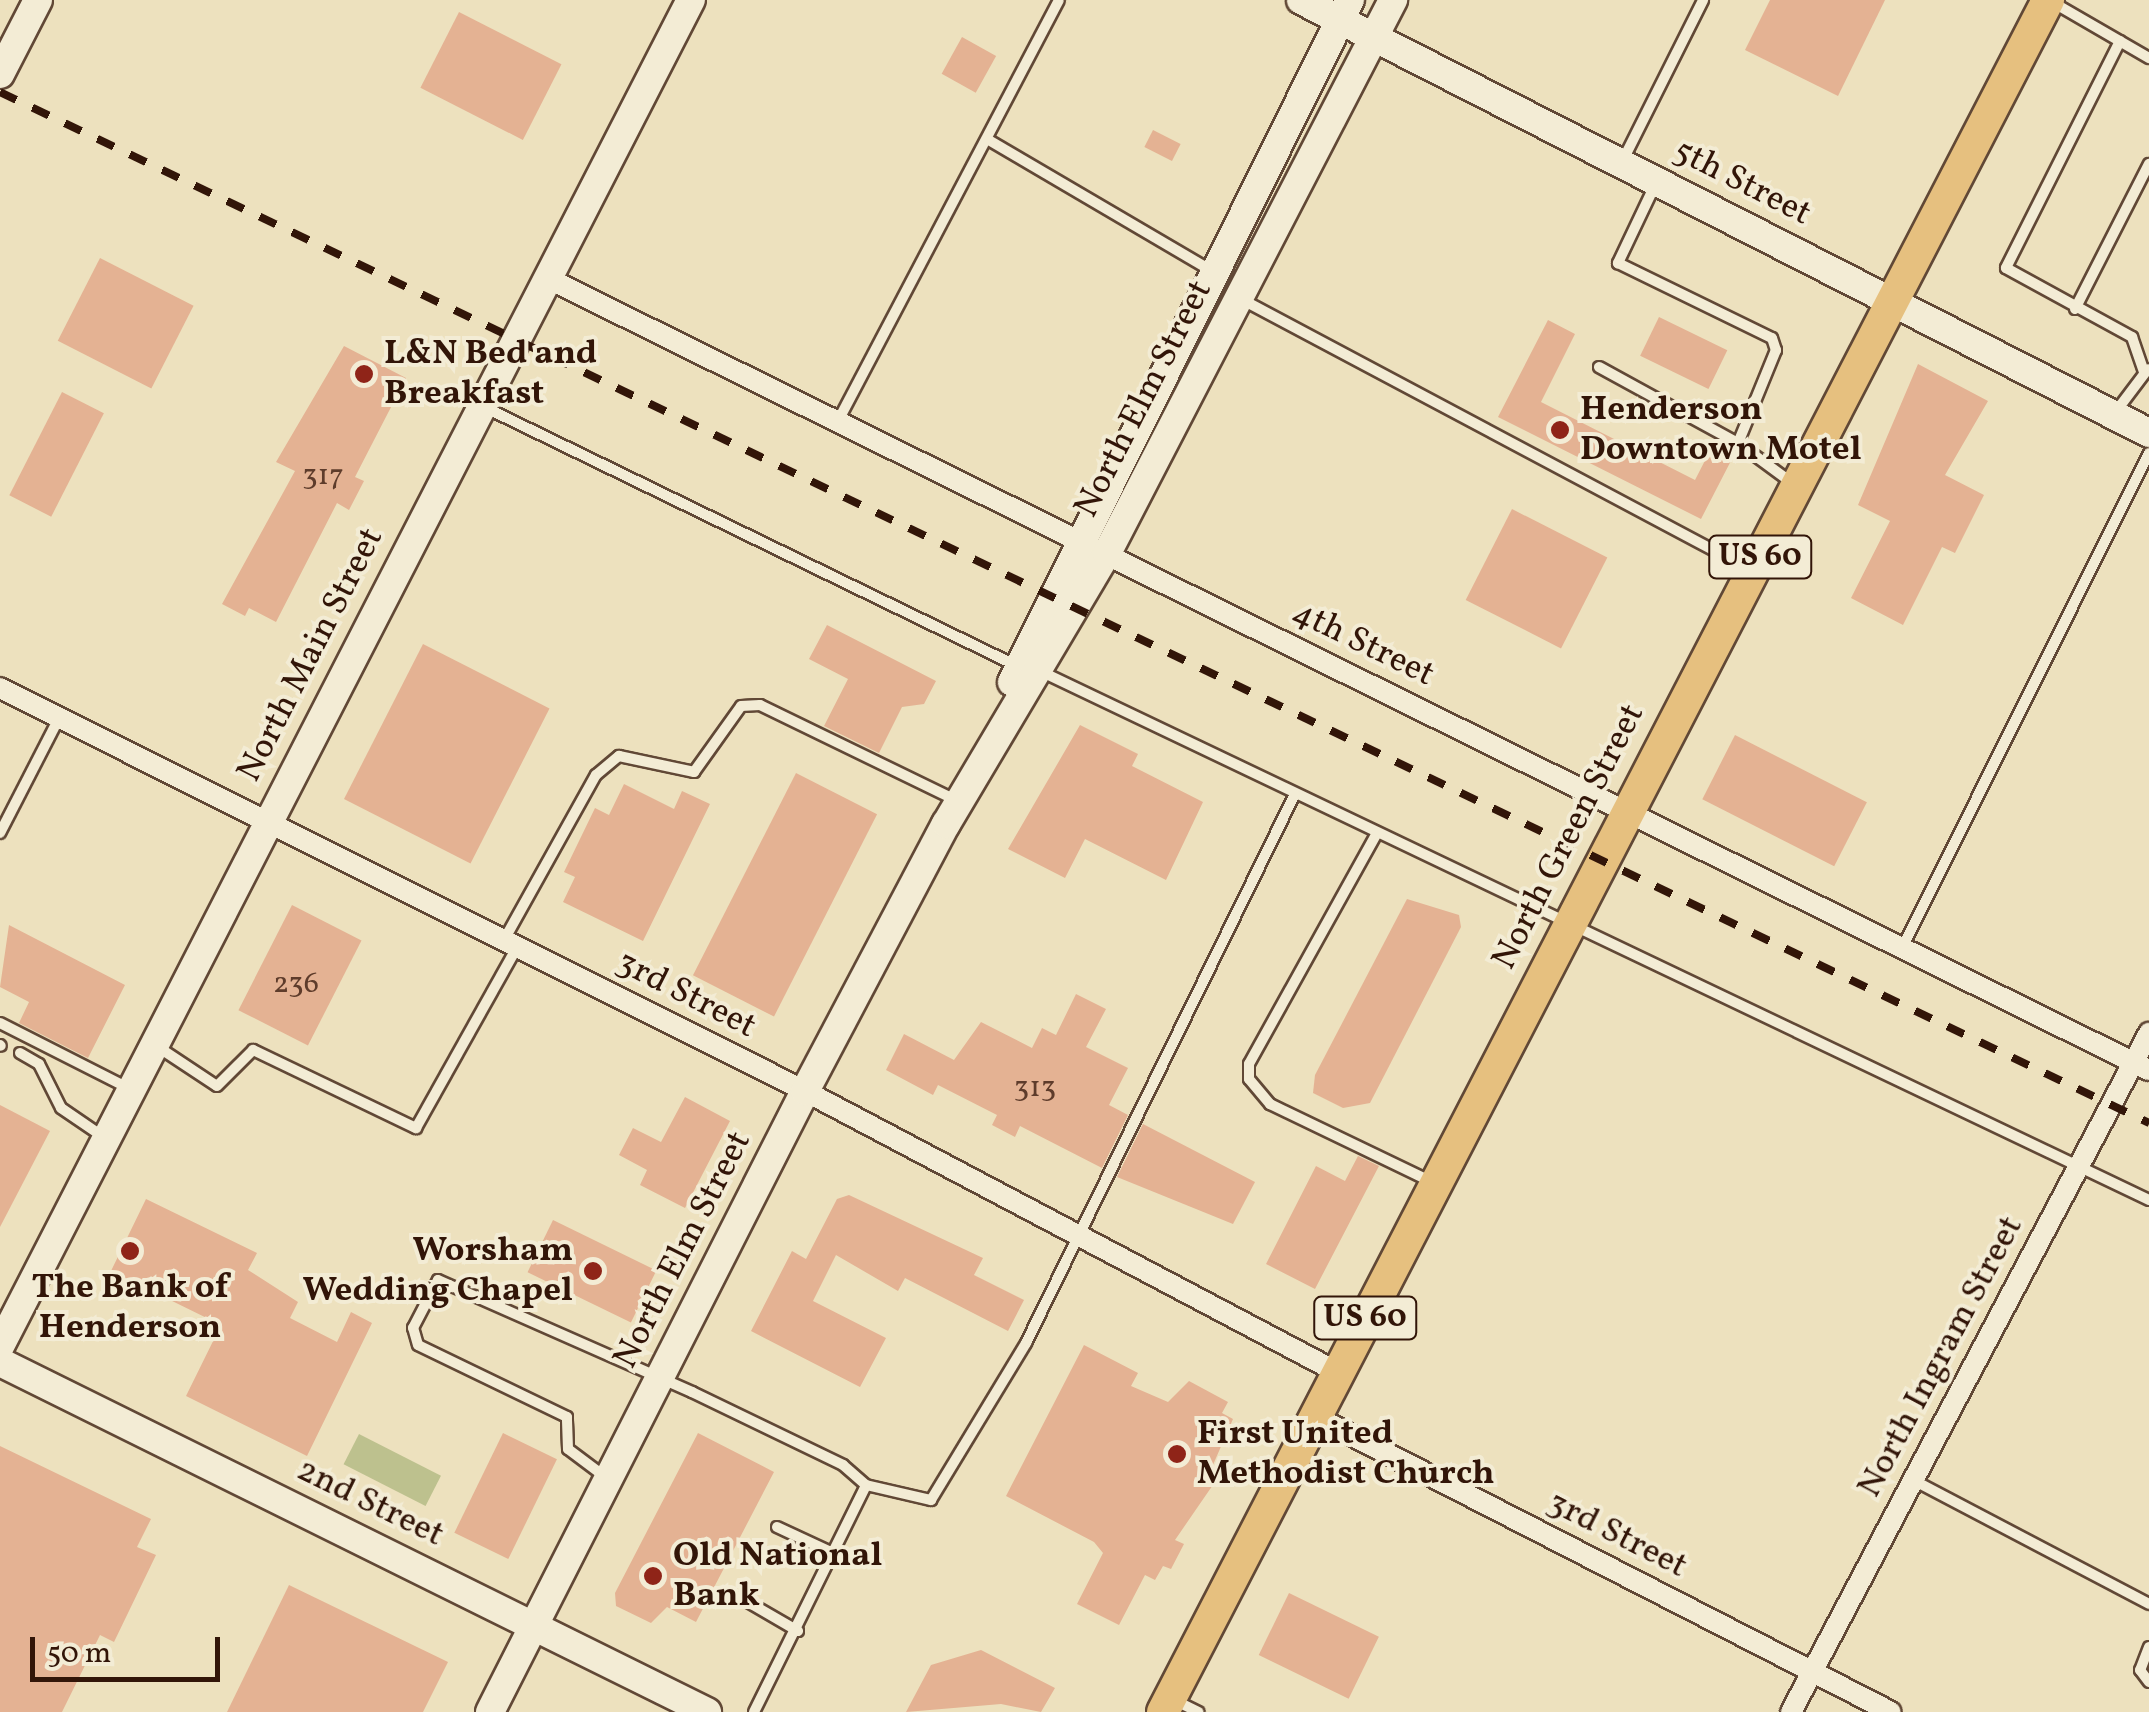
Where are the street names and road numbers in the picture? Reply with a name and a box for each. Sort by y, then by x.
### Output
street label: 5th Street [1666,131,1818,235]
street label: North Elm Street [1066,273,1222,525]
street label: North Main Street [229,521,393,789]
road number: US 60 [1708,530,1812,584]
street label: 4th Street [1285,592,1441,696]
street label: North Green Street [1484,697,1654,977]
street label: 3rd Street [609,942,763,1048]
street label: North Elm Street [605,1124,761,1376]
street label: North Ingram Street [1849,1209,2033,1505]
road number: US 60 [1312,1291,1418,1345]
street label: 2nd Street [290,1449,450,1557]
street label: 3rd Street [1540,1482,1694,1588]

